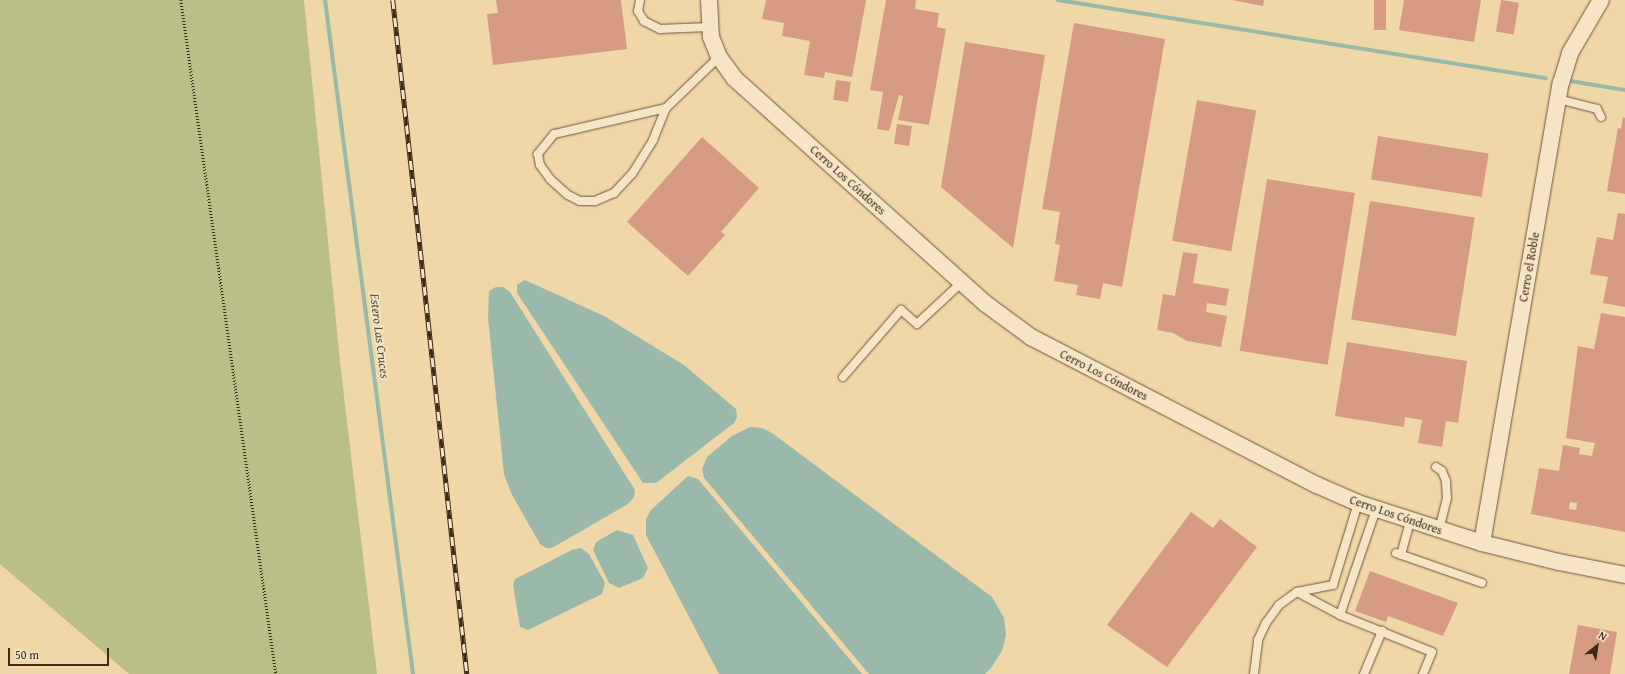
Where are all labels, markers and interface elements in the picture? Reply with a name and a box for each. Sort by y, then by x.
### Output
street label: Cerro Los Cóndores [807,142,889,218]
street label: Cerro el Roble [1516,231,1542,303]
water label: Estero Las Cruces [366,293,392,379]
street label: Cerro Los Cóndores [1057,347,1151,403]
street label: Cerro Los Cóndores [1348,492,1444,538]
north arrow [1577,626,1617,666]
text: N [1596,627,1610,644]
scale bar [10,640,111,666]
text: 50 m [15,646,39,663]

